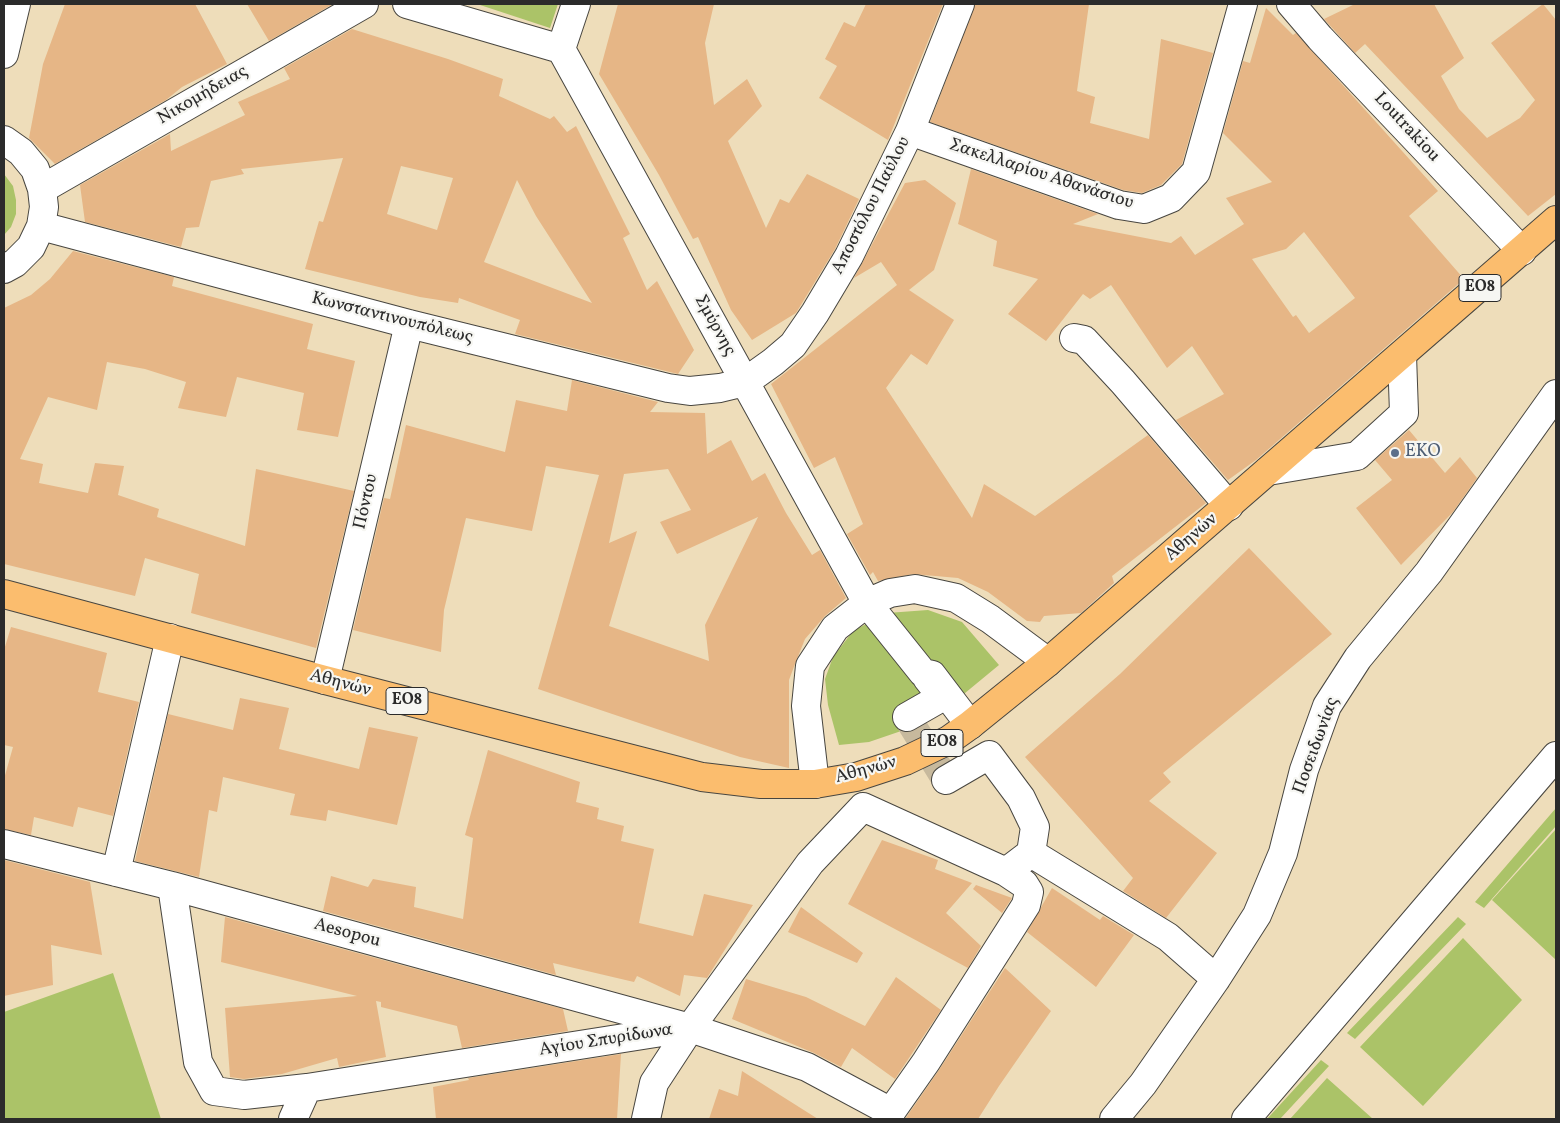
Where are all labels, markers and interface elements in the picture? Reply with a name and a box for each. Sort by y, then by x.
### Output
street label: Νικομήδειας [154,62,252,130]
street label: Loutrakiou [1368,89,1444,167]
street label: Αποστόλου Παύλου [828,134,916,278]
street label: Σακελλαρίου Αθανάσιου [946,135,1136,215]
road number: ΕΟ8 [1459,274,1501,302]
street label: Κωνσταντινουπόλεως [309,288,475,350]
street label: Σμύρνης [688,292,740,360]
place label: EKO [1405,442,1441,464]
marker: EKO [1389,447,1401,459]
street label: Πόντου [350,472,384,532]
street label: Αθηνών [1161,509,1223,567]
street label: Αθηνών [307,666,373,702]
road number: ΕΟ8 [386,688,428,714]
street label: Ποσειδωνίας [1289,695,1345,797]
road number: ΕΟ8 [921,730,963,756]
street label: Αθηνών [833,753,899,789]
street label: Aesopou [311,915,383,953]
street label: Αγίου Σπυρίδωνα [538,1020,674,1062]

